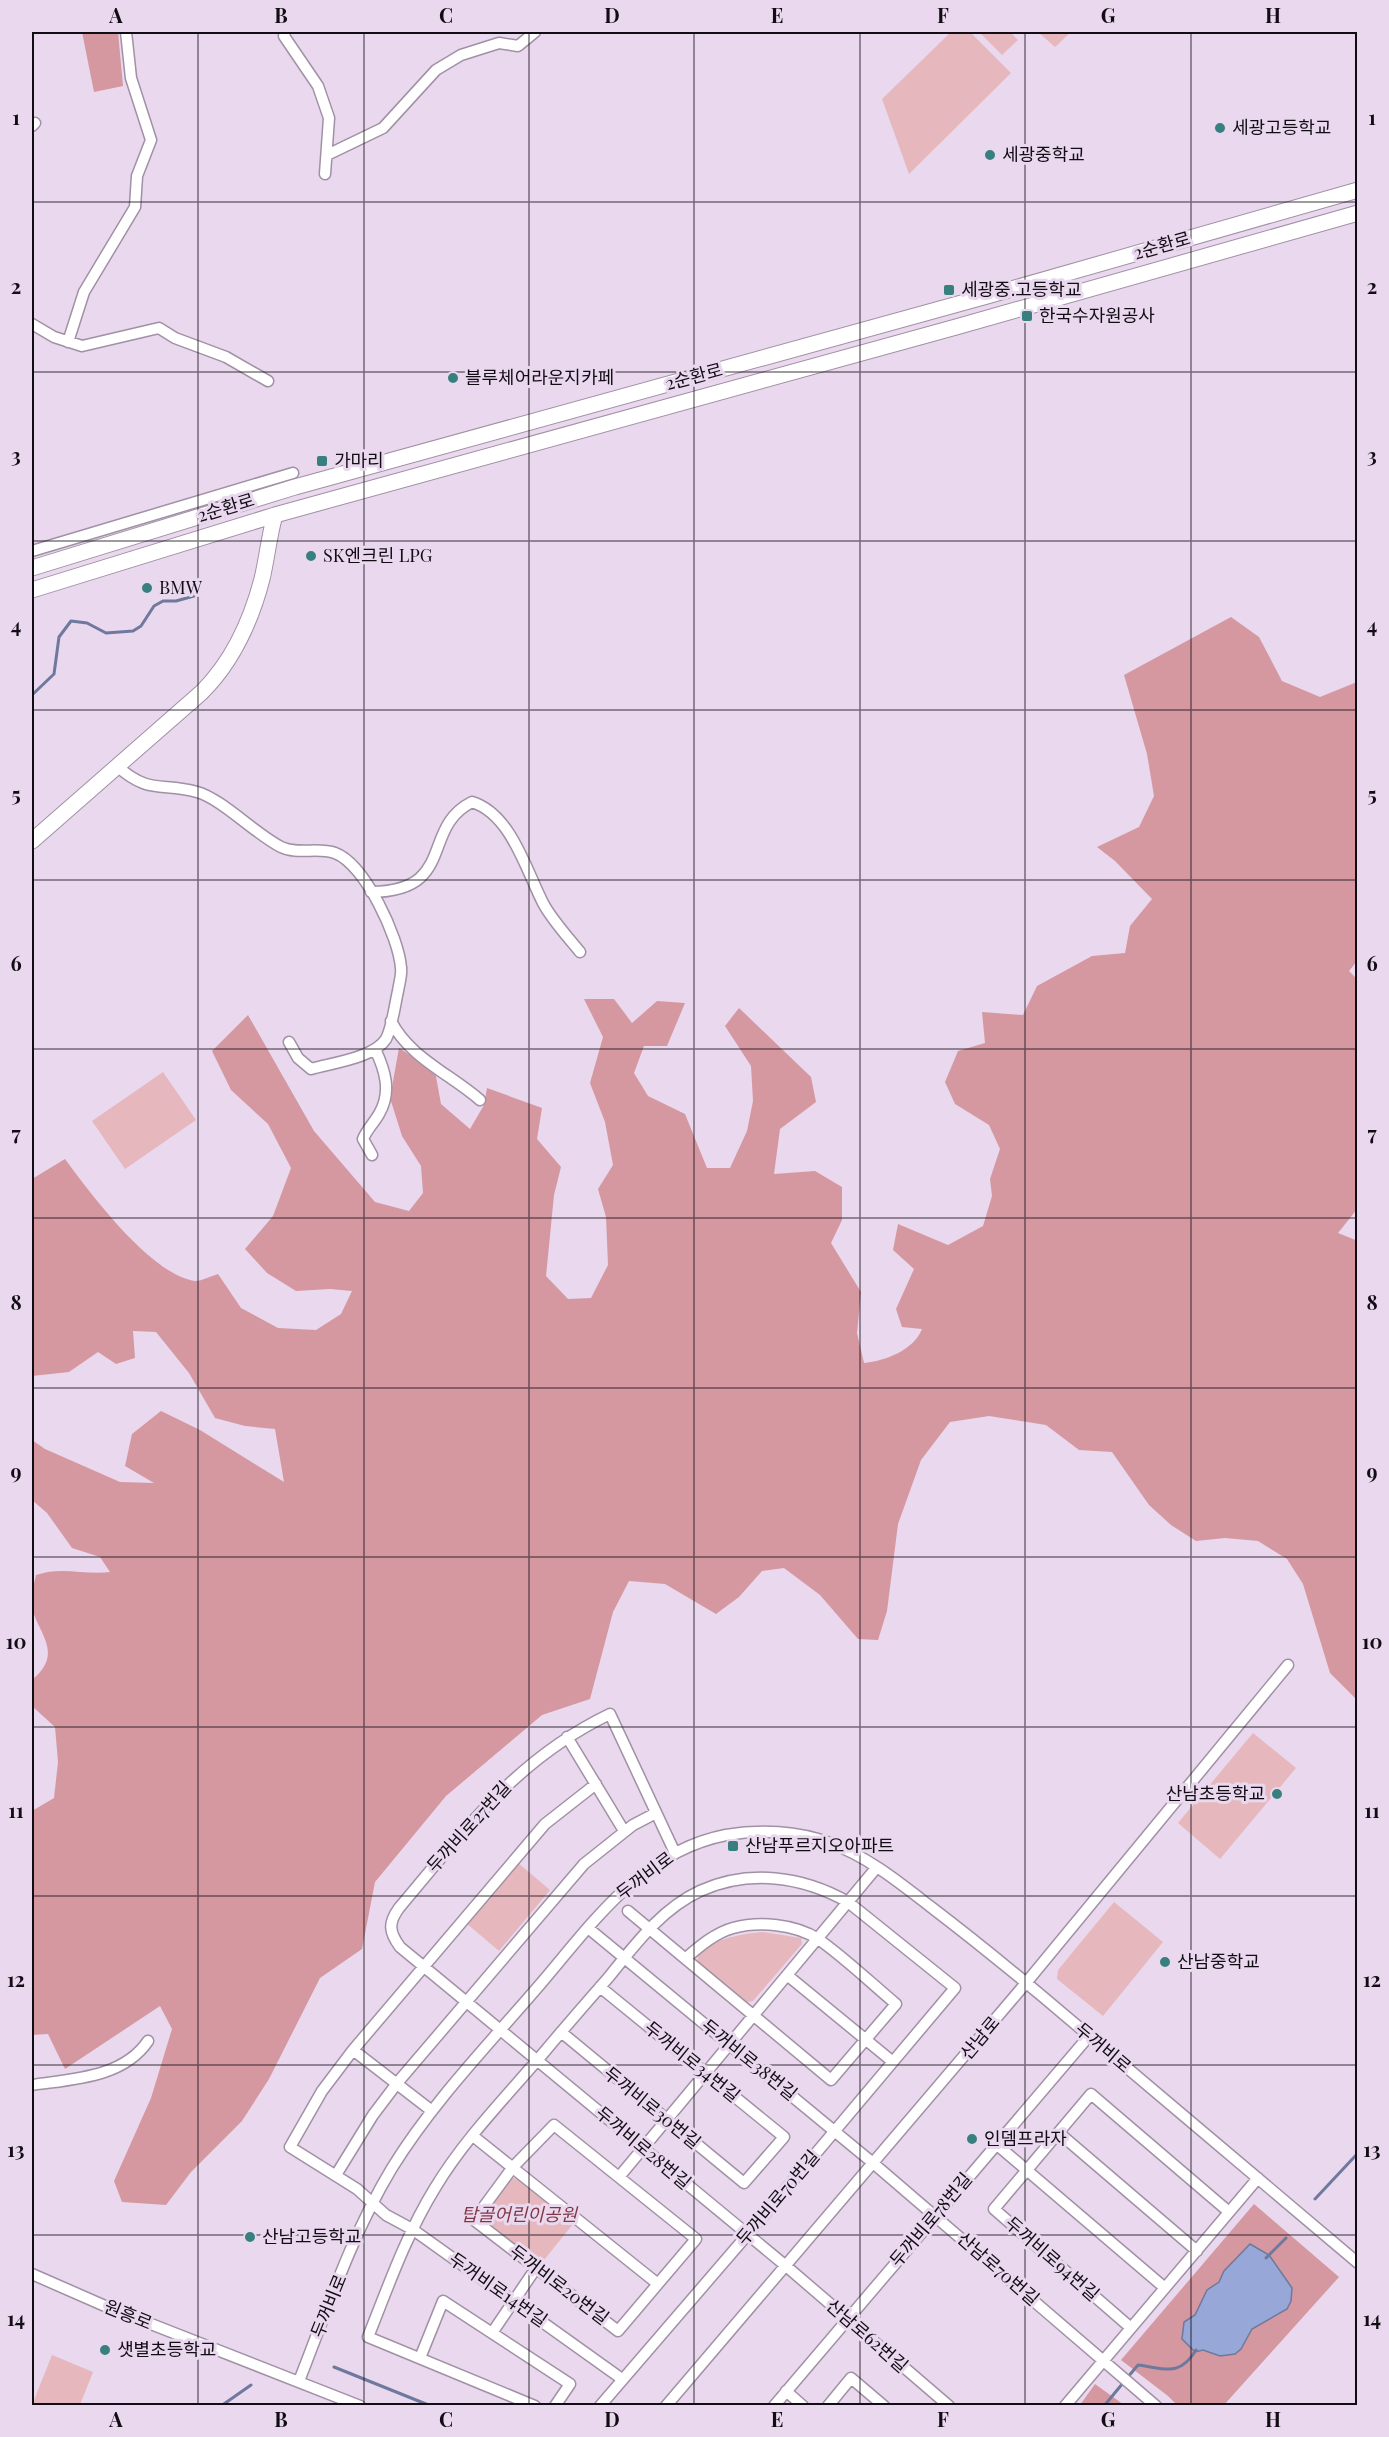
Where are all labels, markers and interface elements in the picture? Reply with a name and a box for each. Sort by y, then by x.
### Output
text: A [108,1,123,28]
text: B [274,1,288,28]
text: C [439,1,453,28]
text: D [604,1,620,28]
text: E [771,1,783,28]
text: F [937,1,949,28]
text: G [1101,1,1116,28]
text: H [1265,1,1281,28]
text: 1 [12,103,20,130]
text: 1 [1368,103,1376,130]
place label: 세광고등학교 [1232,115,1331,139]
marker: 세광고등학교 [1213,121,1227,135]
place label: 세광중학교 [1002,142,1085,166]
marker: 세광중학교 [983,148,997,162]
street label: 2순환로 [1130,225,1193,265]
text: 2 [11,272,21,299]
text: 2 [1367,272,1377,299]
place label: 세광중.고등학교 [961,277,1081,301]
marker: 세광중.고등학교 [942,283,956,297]
place label: 한국수자원공사 [1039,303,1155,327]
marker: 한국수자원공사 [1020,309,1034,323]
street label: 2순환로 [662,357,725,395]
place label: 블루체어라운지카페 [465,365,614,389]
marker: 블루체어라운지카페 [446,371,460,385]
text: 3 [11,441,21,468]
text: 3 [1367,441,1377,468]
place label: 가마리 [334,448,384,472]
marker: 가마리 [315,454,329,468]
street label: 2순환로 [194,487,257,527]
place label: SK엔크린 LPG [323,543,433,567]
marker: SK엔크린 LPG [304,549,318,563]
place label: BMW [159,575,203,599]
marker: BMW [140,581,154,595]
text: 4 [11,611,21,638]
text: 4 [1367,611,1377,638]
text: 5 [11,780,21,807]
text: 5 [1367,780,1377,807]
text: 6 [10,949,22,976]
text: 6 [1366,949,1378,976]
text: 7 [11,1119,21,1146]
text: 7 [1367,1119,1377,1146]
text: 8 [10,1288,22,1315]
text: 8 [1366,1288,1378,1315]
text: 9 [10,1457,22,1484]
text: 9 [1366,1457,1378,1484]
text: 10 [6,1627,26,1654]
text: 10 [1362,1627,1382,1654]
street label: 두꺼비로27번길 [421,1775,516,1877]
place label: 산남초등학교 [1166,1781,1265,1805]
marker: 산남초등학교 [1270,1787,1284,1801]
text: 11 [8,1796,24,1823]
text: 11 [1364,1796,1380,1823]
place label: 산남푸르지오아파트 [745,1833,894,1857]
marker: 산남푸르지오아파트 [726,1839,740,1853]
street label: 두꺼비로 [611,1846,678,1905]
place label: 산남중학교 [1177,1949,1260,1973]
marker: 산남중학교 [1158,1955,1172,1969]
text: 12 [7,1965,25,1992]
text: 12 [1363,1965,1381,1992]
street label: 산남로 [954,2011,1004,2064]
street label: 두꺼비로38번길 [697,2013,803,2105]
street label: 두꺼비로34번길 [640,2015,745,2107]
street label: 두꺼비로 [1071,2017,1137,2078]
street label: 두꺼비로30번길 [599,2061,706,2154]
street label: 두꺼비로28번길 [591,2100,696,2194]
place label: 인뎀프라자 [984,2126,1067,2150]
marker: 인뎀프라자 [965,2132,979,2146]
text: 13 [7,2135,25,2162]
text: 13 [1363,2135,1381,2162]
street label: 두꺼비로70번길 [730,2145,824,2250]
street label: 두꺼비로78번길 [884,2167,977,2272]
park label: 탑골어린이공원 [461,2202,578,2226]
street label: 두꺼비로94번길 [1000,2211,1105,2306]
place label: 산남고등학교 [262,2224,361,2248]
street label: 산남로70번길 [953,2226,1045,2310]
marker: 산남고등학교 [243,2230,257,2244]
street label: 두꺼비로20번길 [505,2239,614,2330]
street label: 두꺼비로14번길 [445,2246,553,2332]
street label: 두꺼비로 [305,2270,352,2341]
street label: 산남로62번길 [822,2293,914,2377]
street label: 원흥로 [101,2294,156,2335]
text: 14 [7,2304,25,2331]
text: 14 [1363,2304,1381,2331]
place label: 샛별초등학교 [117,2337,216,2361]
marker: 샛별초등학교 [98,2343,112,2357]
text: A [108,2405,123,2432]
text: B [274,2405,288,2432]
text: C [439,2405,453,2432]
text: D [604,2405,620,2432]
text: E [771,2405,783,2432]
text: F [937,2405,949,2432]
text: G [1101,2405,1116,2432]
text: H [1265,2405,1281,2432]

